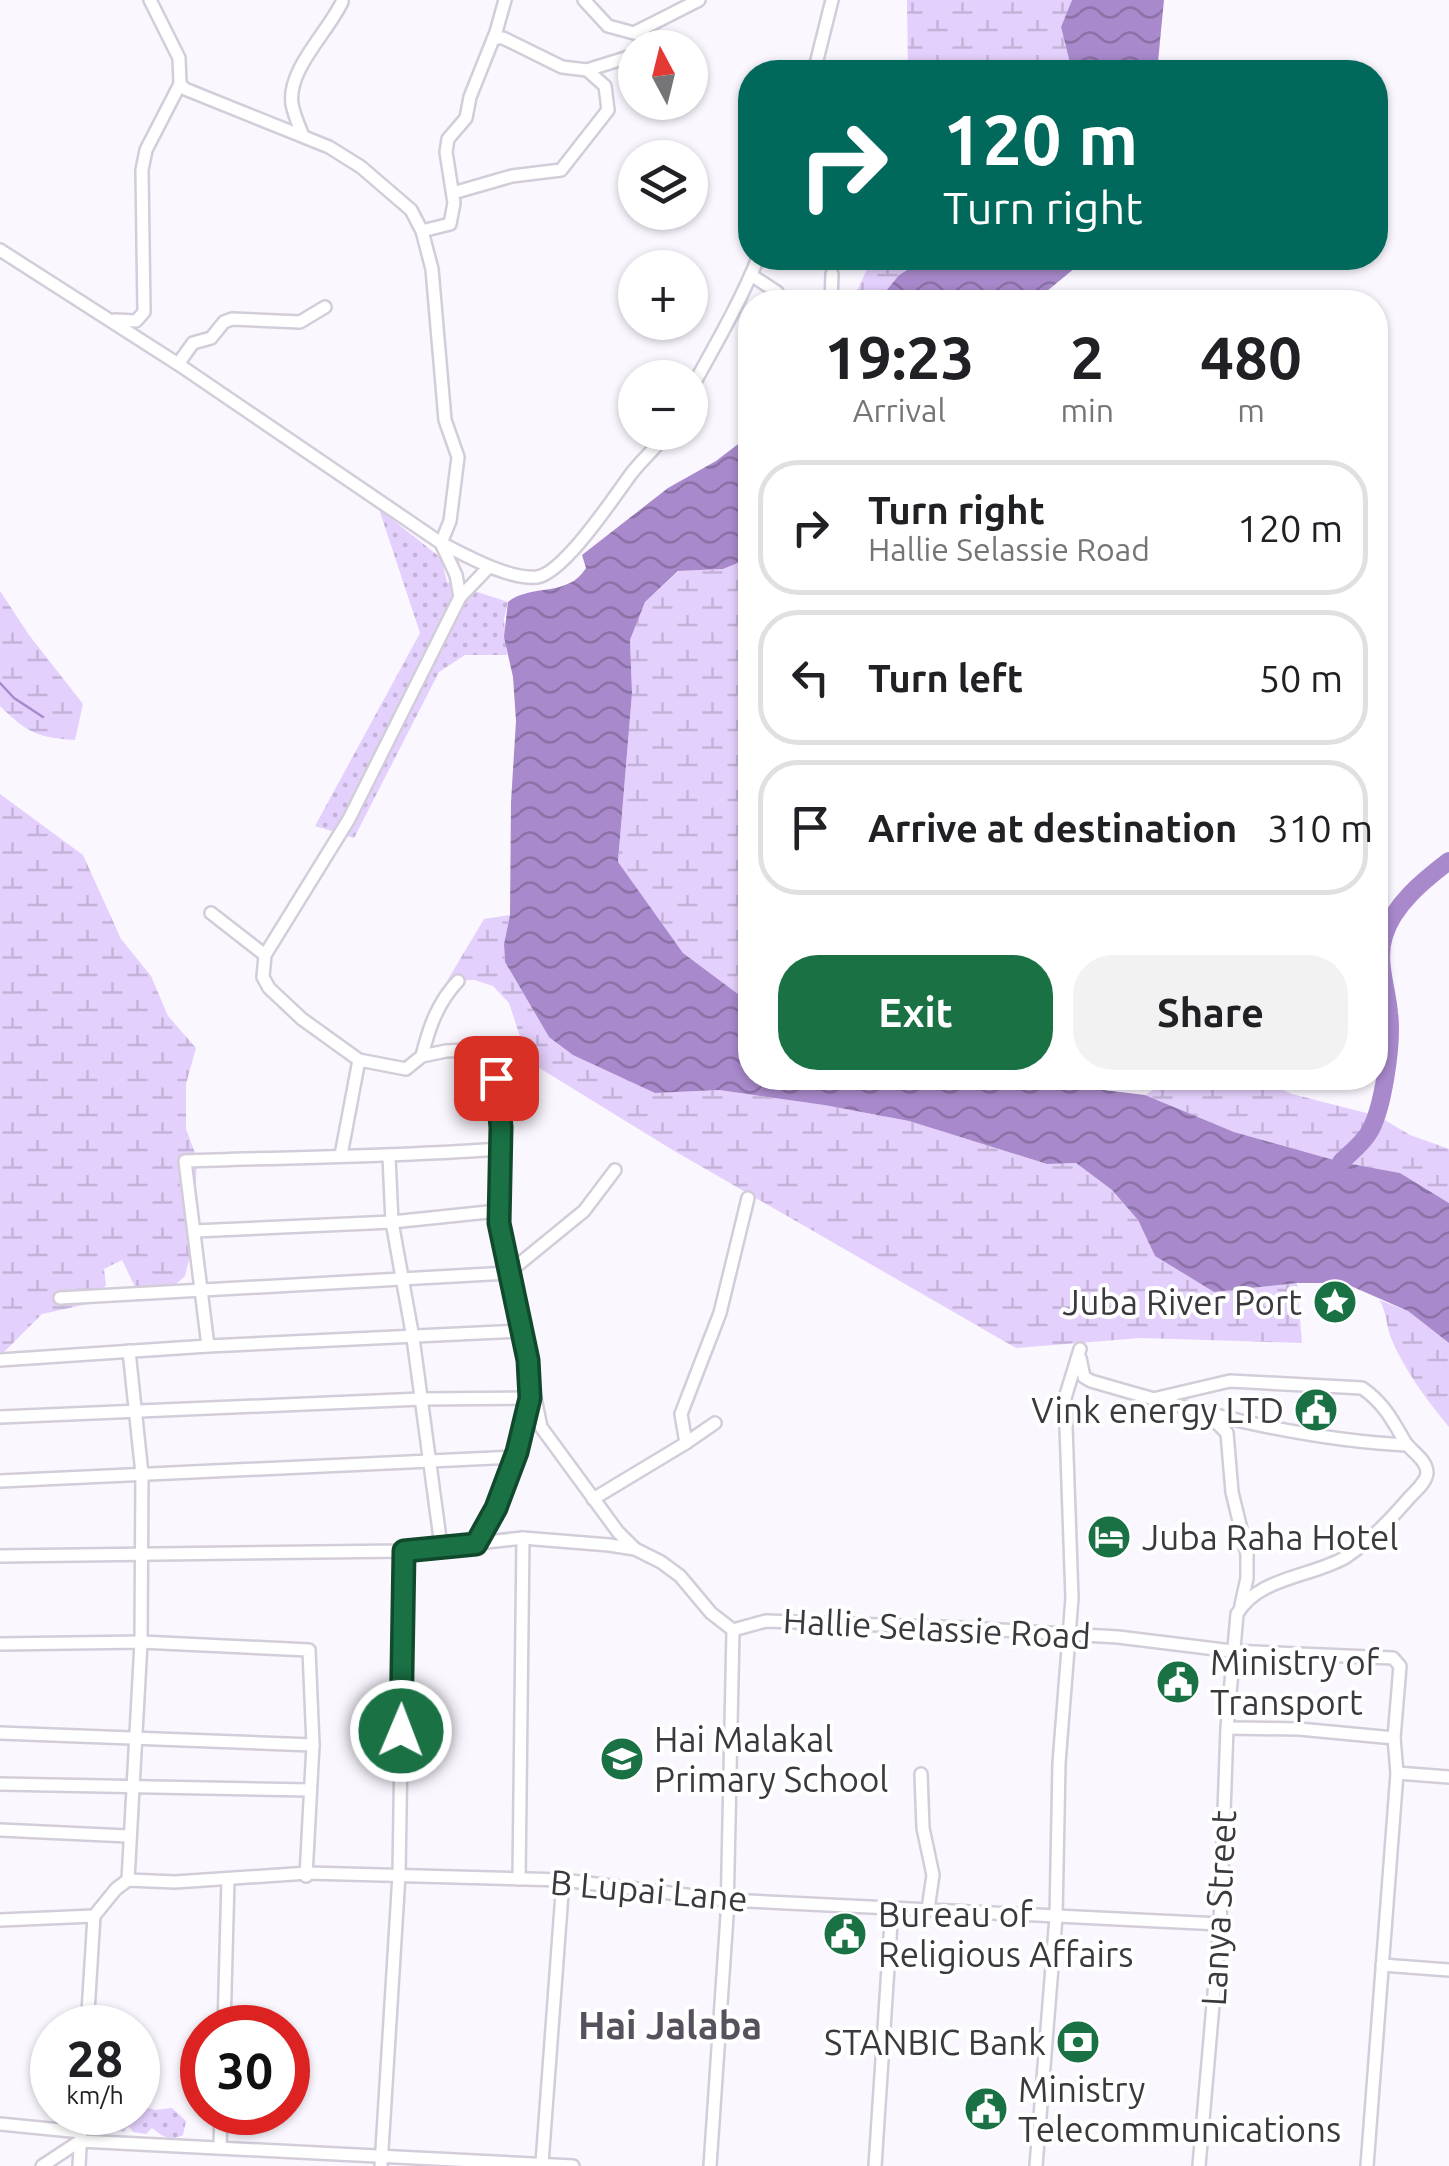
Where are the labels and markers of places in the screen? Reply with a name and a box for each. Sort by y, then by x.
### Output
pin [454,1036,539,1121]
place icon: Juba River Port [1312,1279,1358,1325]
place label: Juba River Port [1062,1282,1302,1322]
public building icon: Vink energy LTD [1293,1387,1339,1433]
place label: Vink energy LTD [1031,1390,1284,1430]
hotel icon: Juba Raha Hotel [1086,1514,1132,1560]
place label: Juba Raha Hotel [1142,1517,1398,1557]
place label: Ministry of Transport [1210,1642,1380,1722]
public building icon: Ministry of Transport [1155,1659,1201,1705]
place label: Hai Malakal Primary School [654,1719,889,1799]
school or university icon: Hai Malakal Primary School [599,1736,645,1782]
place label: Bureau of Religious Affairs [878,1894,1133,1974]
public building icon: Bureau of Religious Affairs [822,1911,868,1957]
bank icon: STANBIC Bank [1055,2019,1101,2065]
place label: STANBIC Bank [824,2022,1046,2062]
place label: Ministry Telecommunications [1018,2069,1341,2149]
public building icon: Ministry Telecommunications [963,2086,1009,2132]

